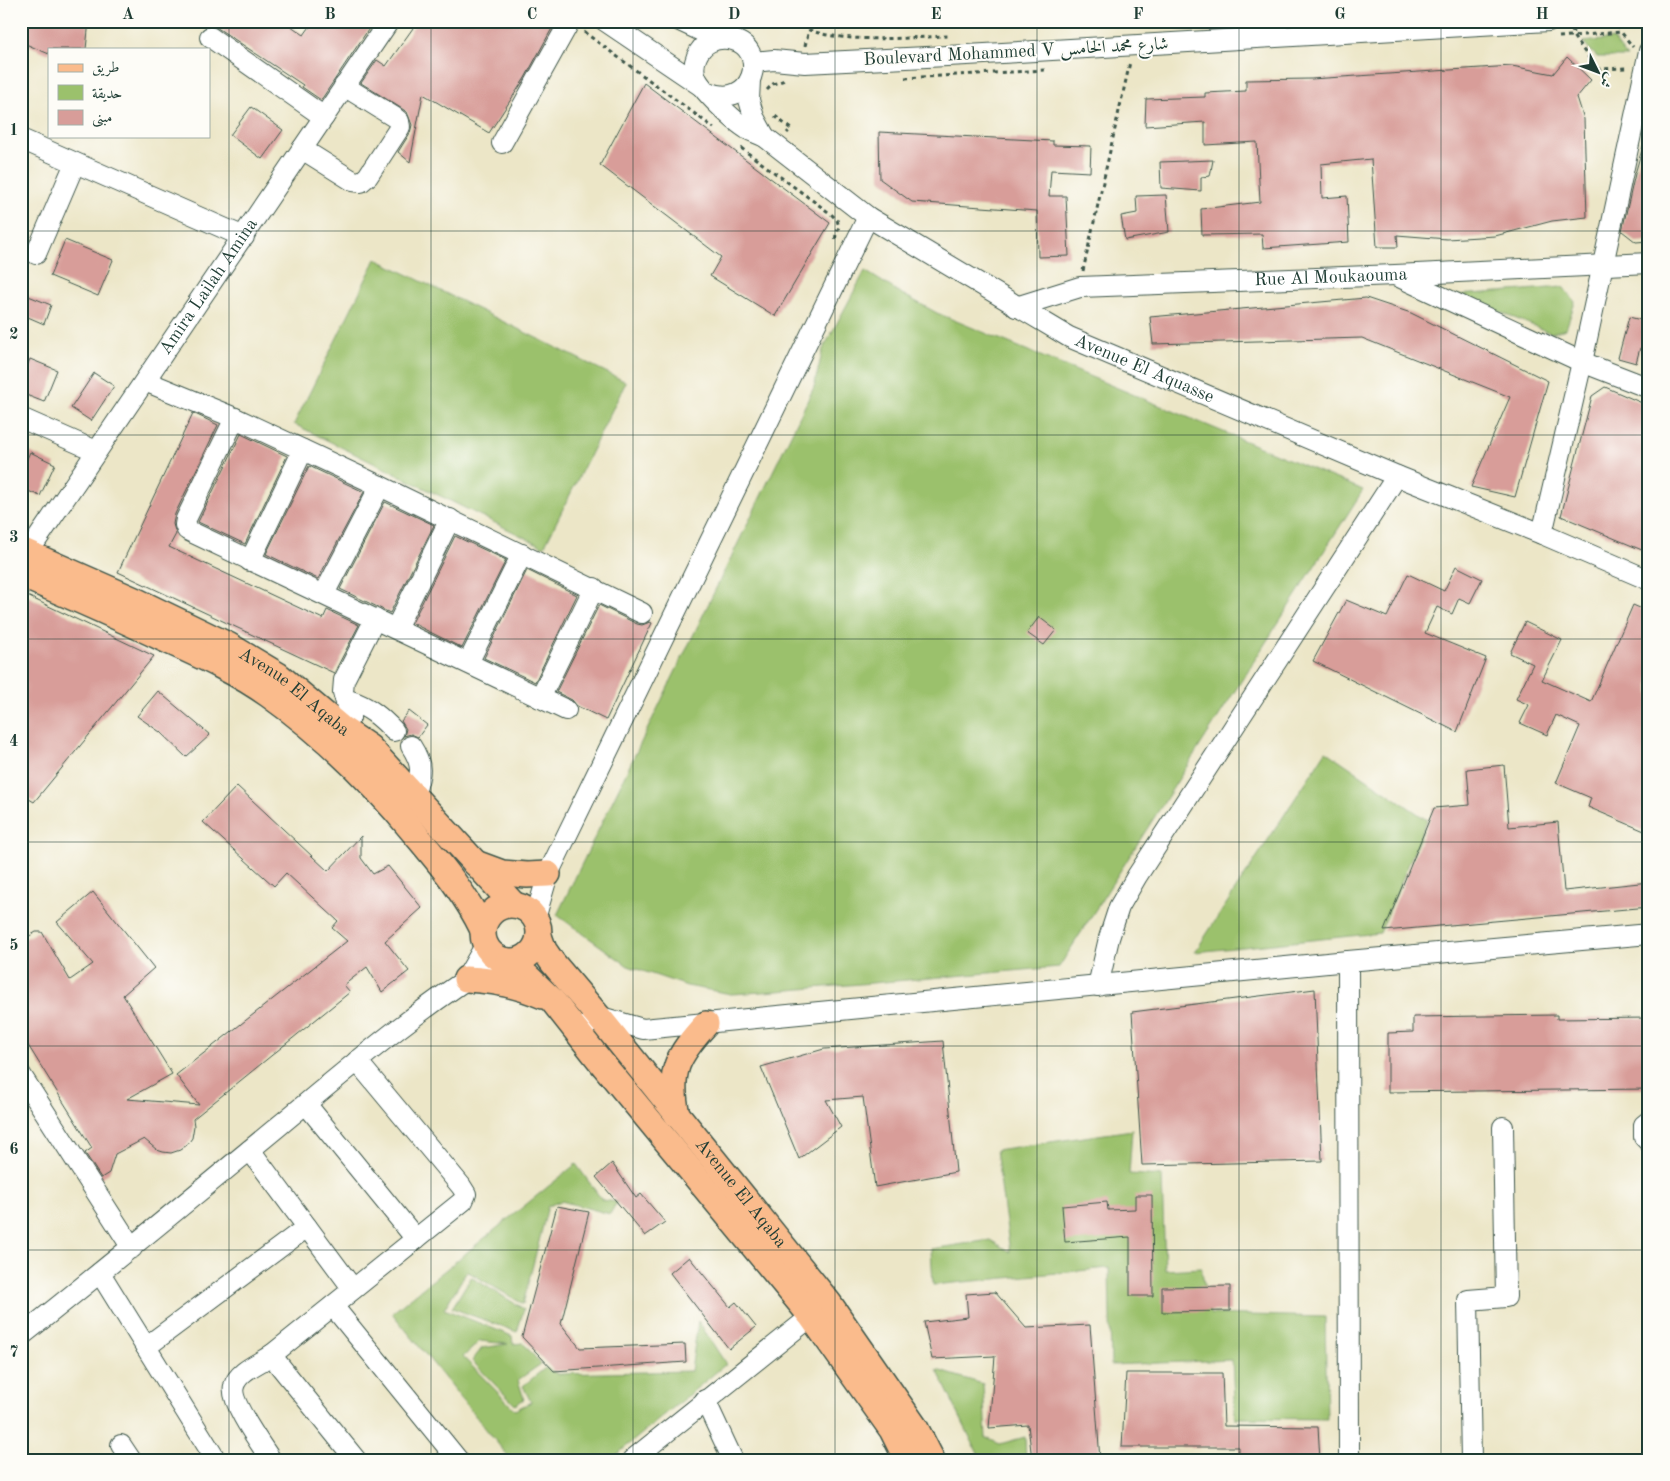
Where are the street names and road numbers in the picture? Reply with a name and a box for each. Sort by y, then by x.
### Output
street label: Boulevard Mohammed V شارع محمد الخامس [863,35,1169,74]
street label: Amira Lailah Amina [156,215,261,358]
street label: Rue Al Moukaouma [1254,265,1408,289]
street label: Avenue El Aquasse [1072,331,1217,406]
street label: Avenue El Aqaba [235,644,353,740]
street label: Avenue El Aqaba [692,1135,790,1252]

